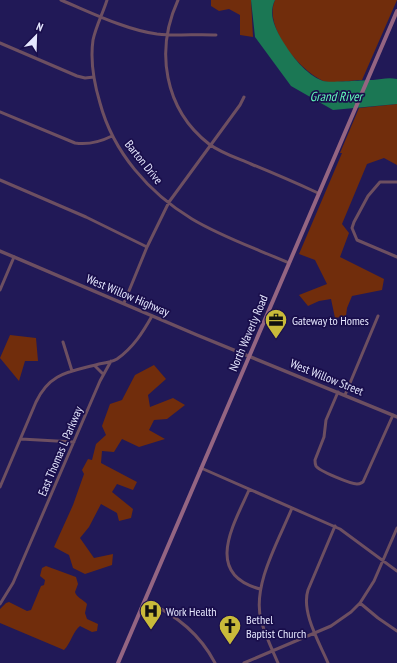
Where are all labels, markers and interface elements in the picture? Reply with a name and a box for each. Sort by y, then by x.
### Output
north arrow [16,16,56,56]
text: N [34,19,45,34]
water label: Grand River [310,88,365,105]
street label: Barton Drive [122,137,166,187]
street label: West Willow Highway [84,271,172,319]
street label: North Waverly Road [225,293,271,373]
office icon: Gateway to Homes [263,307,289,340]
place label: Gateway to Homes [292,313,369,328]
street label: West Willow Street [288,355,367,399]
street label: East Thomas L Parkway [34,403,86,498]
hospital icon: Work Health [138,598,164,631]
place label: Work Health [166,604,217,619]
place label: Bethel Baptist Church [246,612,306,641]
church icon: Bethel Baptist Church [217,613,243,646]

